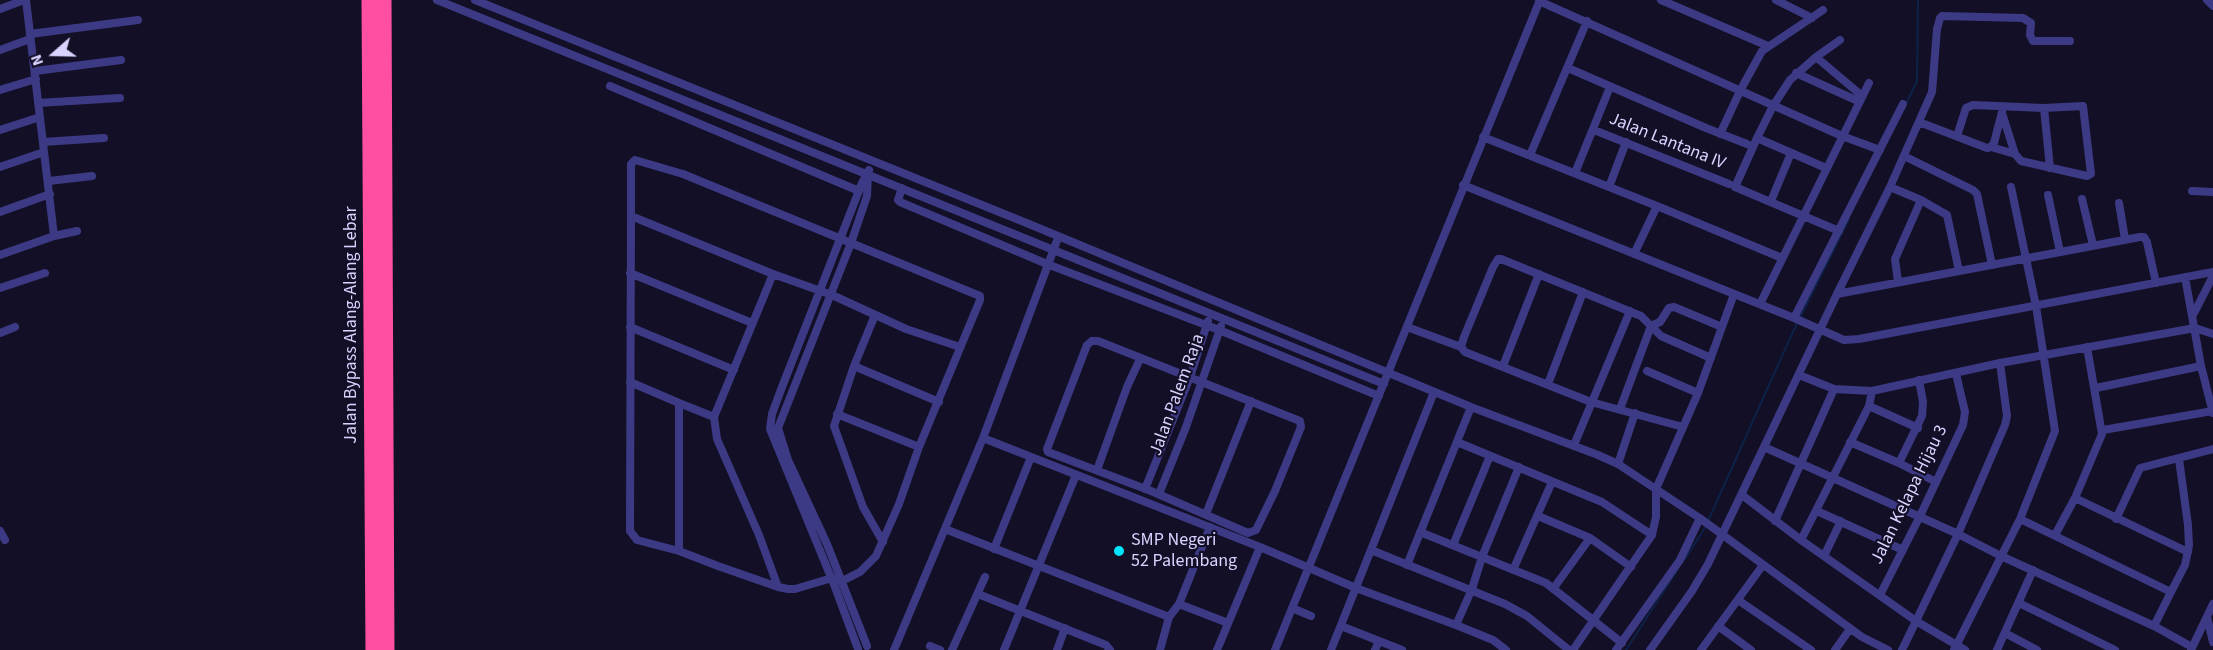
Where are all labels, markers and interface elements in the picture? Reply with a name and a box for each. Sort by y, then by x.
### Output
north arrow [24,24,84,84]
text: N [25,51,49,69]
street label: Jalan Lantana IV [1606,109,1728,175]
street label: Jalan Bypass Alang-Alang Lebar [341,206,363,444]
street label: Jalan Palem Raja [1146,331,1210,459]
street label: Jalan Kelapa Hijau 3 [1867,422,1953,568]
place label: SMP Negeri 52 Palembang [1131,530,1237,572]
marker: SMP Negeri 52 Palembang [1112,544,1126,558]

